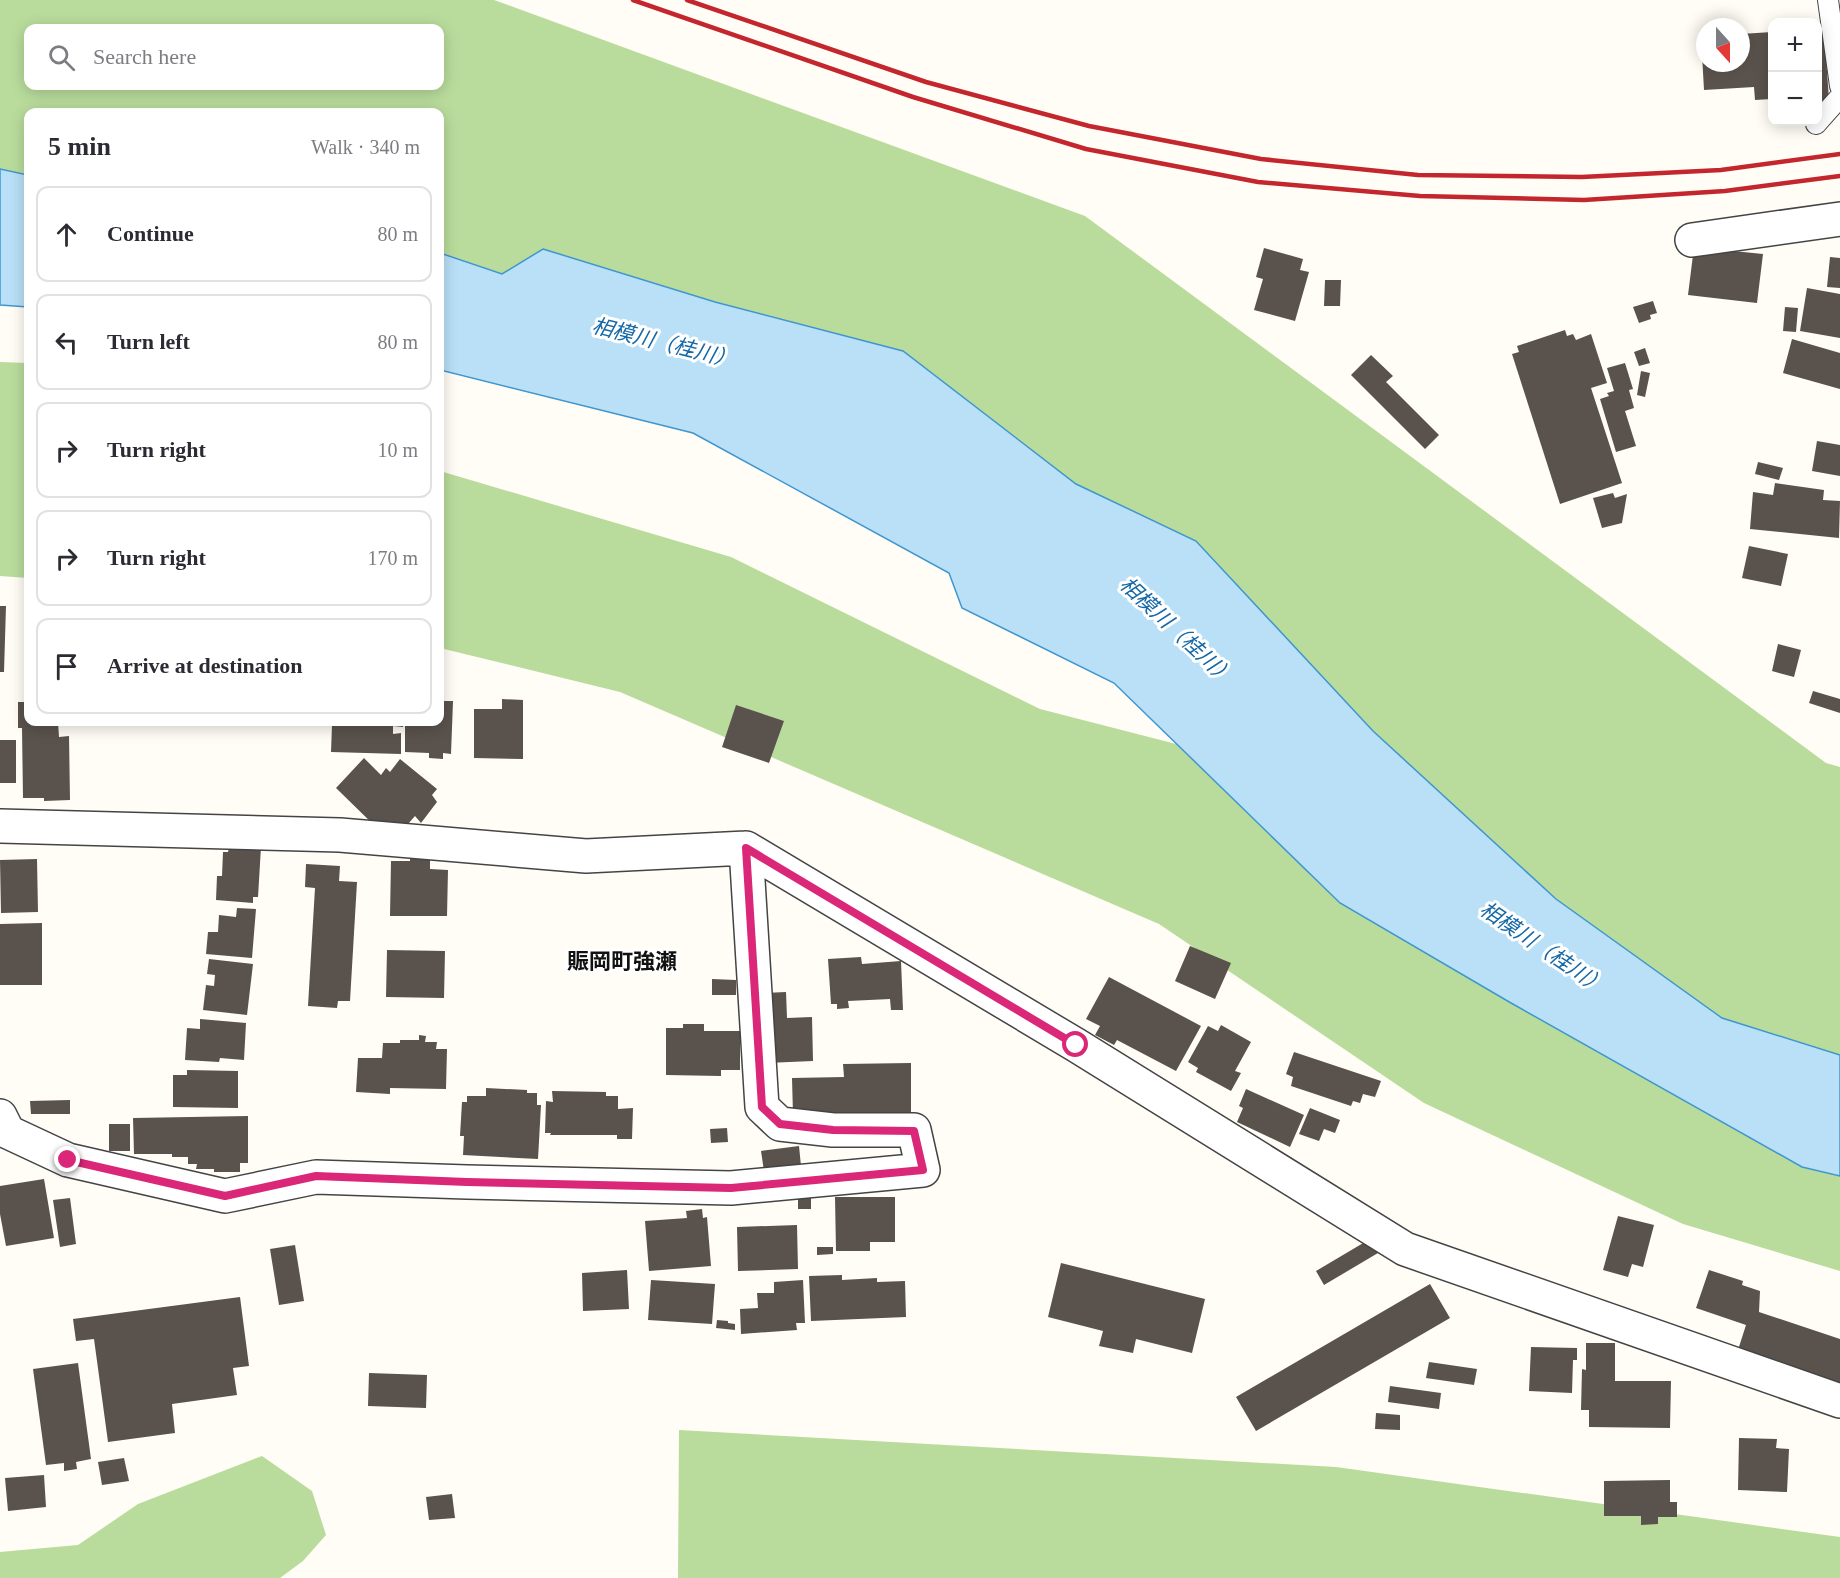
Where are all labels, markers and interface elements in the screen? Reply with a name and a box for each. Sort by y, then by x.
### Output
north arrow [1696,18,1750,72]
map controls [1768,18,1822,126]
button: + [1768,18,1822,72]
search box [24,24,444,90]
icon: search [45,41,78,74]
text: Search here [93,44,196,69]
button: − [1768,72,1822,126]
text: 5 min [48,132,111,161]
text: Walk · 340 m [311,136,420,158]
icon: ahead [50,218,83,251]
text: Continue [107,221,194,246]
text: 80 m [377,223,418,245]
water label: 相模川（桂川） [590,314,738,372]
icon: left [50,326,83,359]
text: Turn left [107,329,190,354]
text: 80 m [377,331,418,353]
icon: right [50,434,83,467]
text: Turn right [107,437,206,462]
text: 10 m [377,439,418,461]
icon: right [50,542,83,575]
text: Turn right [107,545,206,570]
text: 170 m [367,547,418,569]
water label: 相模川（桂川） [1115,572,1239,690]
icon: arrive [50,650,83,683]
text: Arrive at destination [107,653,303,678]
water label: 相模川（桂川） [1475,897,1611,999]
district label: 賑岡町強瀬 [567,949,677,974]
route start [1062,1031,1088,1057]
route end [54,1146,80,1172]

